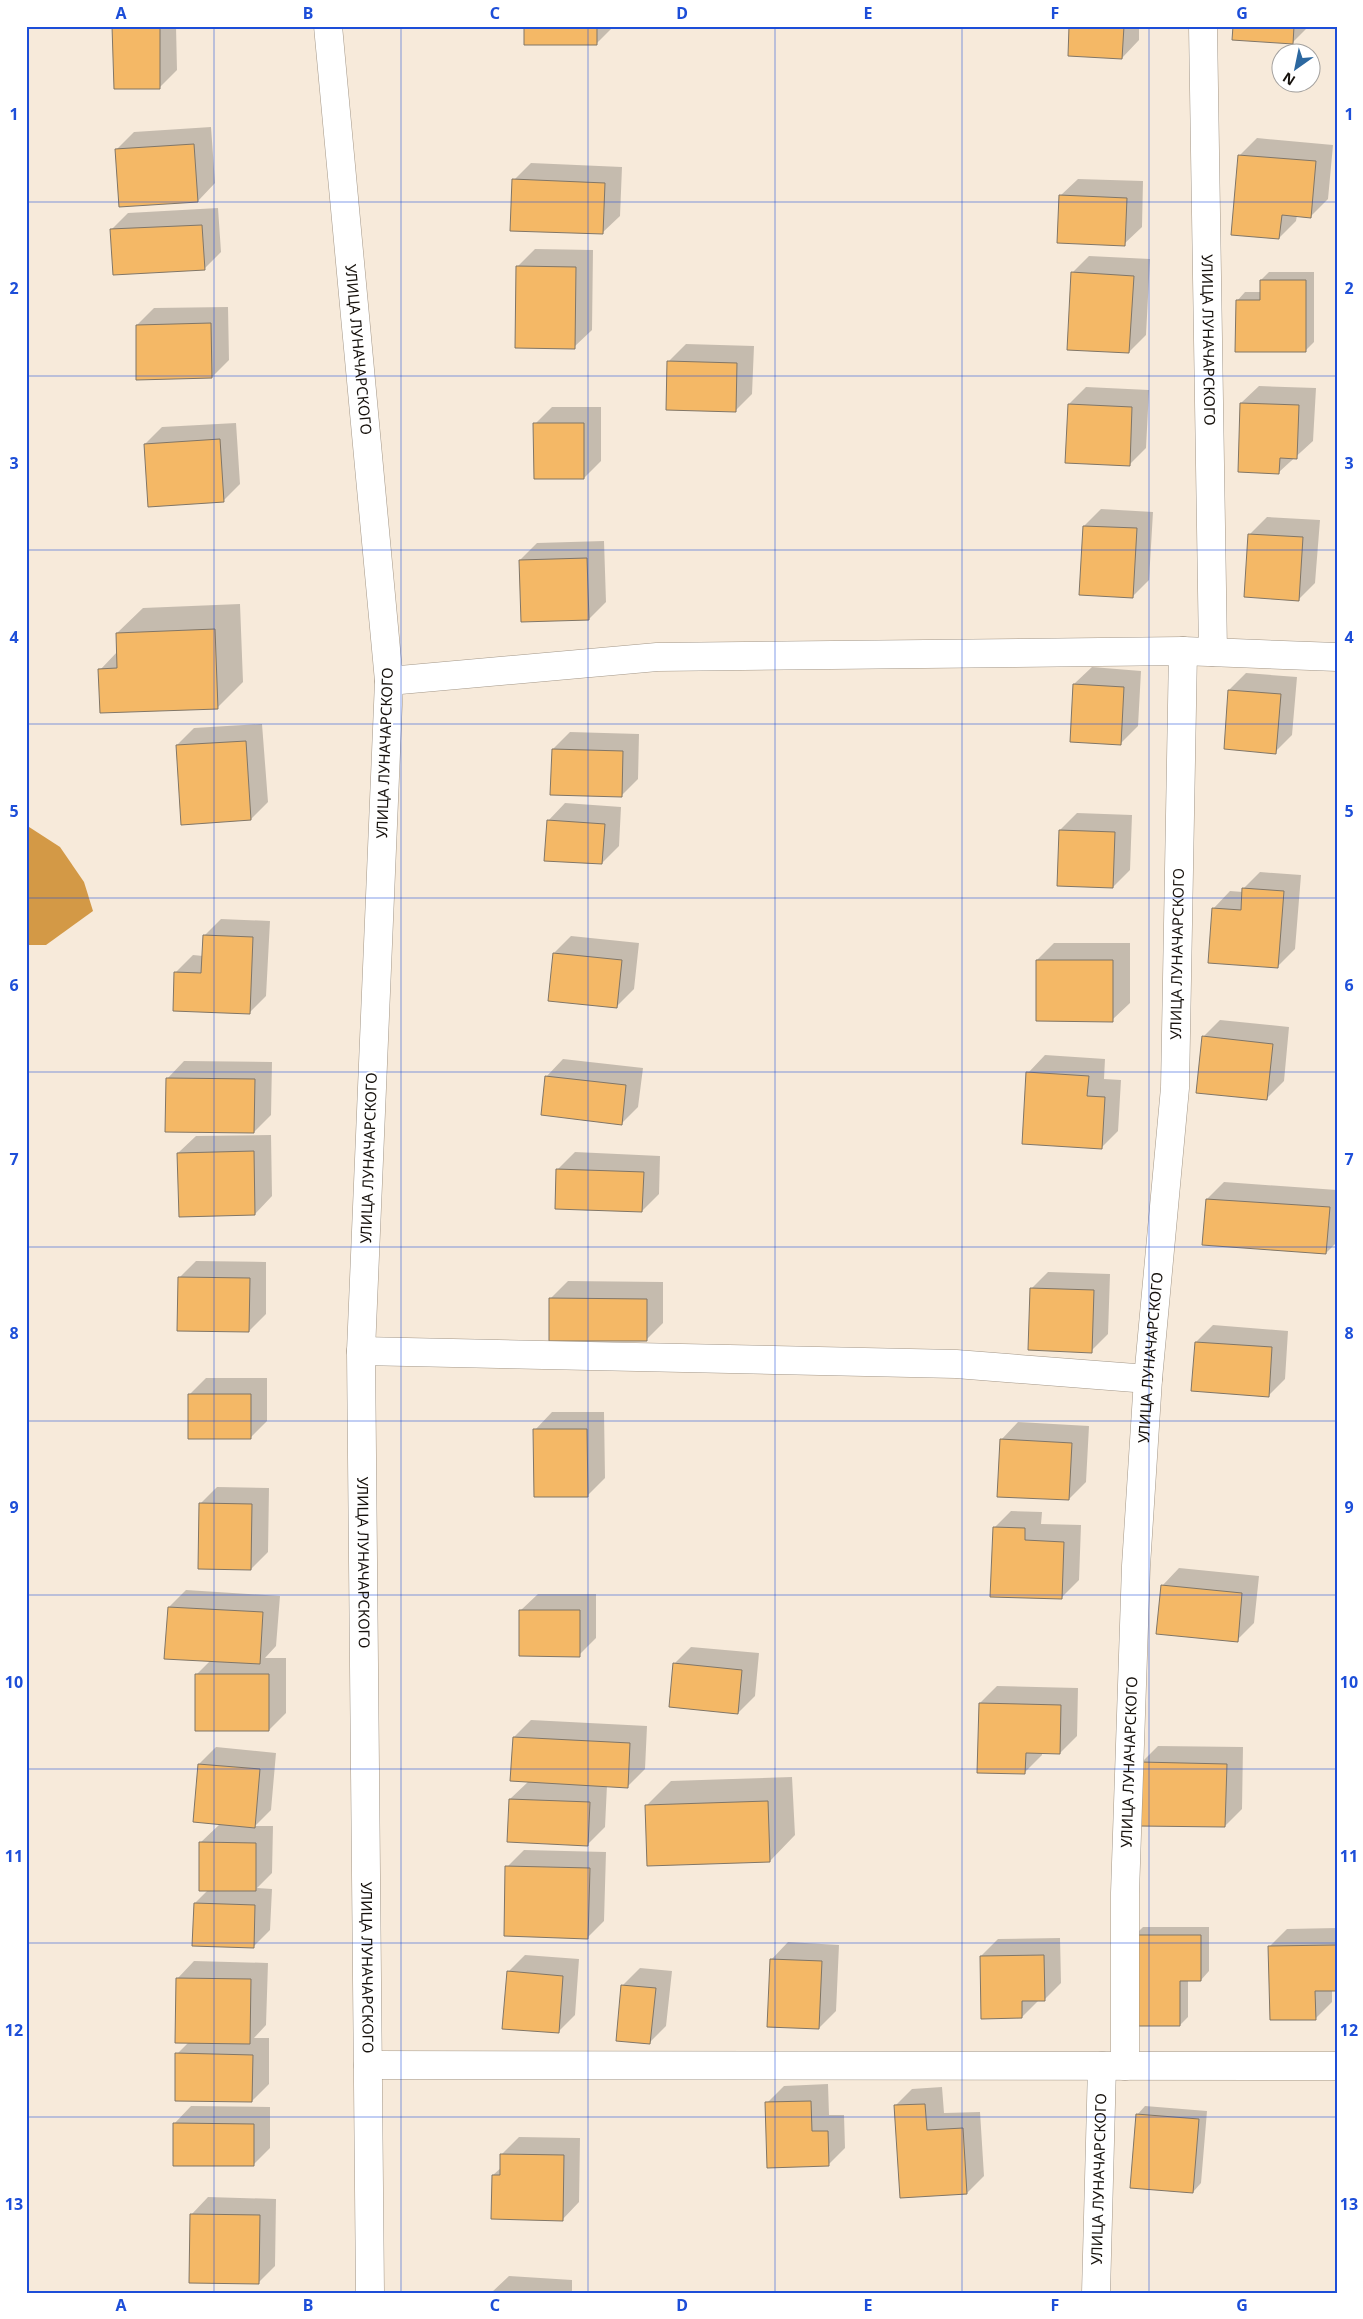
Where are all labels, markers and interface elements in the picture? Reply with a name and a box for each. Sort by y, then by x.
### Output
text: A [115,2,127,24]
text: B [303,2,313,24]
text: C [490,2,500,24]
text: D [676,2,688,24]
text: E [864,2,873,24]
text: F [1051,2,1059,24]
text: G [1236,2,1248,24]
north arrow [1270,42,1320,92]
text: N [1279,68,1299,90]
text: 1 [9,103,19,125]
text: 1 [1344,103,1354,125]
street label: УЛИЦА ЛУНАЧАРСКОГО [1198,254,1220,426]
street label: УЛИЦА ЛУНАЧАРСКОГО [341,263,377,436]
text: 2 [9,277,19,299]
text: 2 [1344,277,1354,299]
text: 3 [9,452,19,474]
text: 3 [1344,452,1354,474]
text: 4 [9,626,19,648]
text: 4 [1344,626,1354,648]
street label: УЛИЦА ЛУНАЧАРСКОГО [371,667,397,839]
text: 5 [9,800,19,822]
text: 5 [1344,800,1354,822]
street label: УЛИЦА ЛУНАЧАРСКОГО [1165,868,1188,1040]
text: 6 [9,974,19,996]
text: 6 [1344,974,1354,996]
street label: УЛИЦА ЛУНАЧАРСКОГО [355,1072,381,1244]
text: 7 [9,1148,19,1170]
text: 7 [1344,1148,1354,1170]
street label: УЛИЦА ЛУНАЧАРСКОГО [1133,1271,1167,1444]
text: 8 [9,1322,19,1344]
text: 8 [1344,1322,1354,1344]
street label: УЛИЦА ЛУНАЧАРСКОГО [353,1477,375,1648]
text: 9 [9,1496,19,1518]
text: 9 [1344,1496,1354,1518]
text: 10 [5,1671,23,1693]
text: 10 [1340,1671,1358,1693]
street label: УЛИЦА ЛУНАЧАРСКОГО [1116,1676,1141,1848]
text: 11 [5,1845,23,1867]
text: 11 [1340,1845,1358,1867]
street label: УЛИЦА ЛУНАЧАРСКОГО [357,1882,379,2053]
text: 12 [5,2019,23,2041]
text: 12 [1340,2019,1358,2041]
street label: УЛИЦА ЛУНАЧАРСКОГО [1086,2093,1110,2265]
text: 13 [5,2193,23,2215]
text: 13 [1340,2193,1358,2215]
text: A [115,2294,127,2316]
text: B [303,2294,313,2316]
text: C [490,2294,500,2316]
text: D [676,2294,688,2316]
text: E [864,2294,873,2316]
text: F [1051,2294,1059,2316]
text: G [1236,2294,1248,2316]

